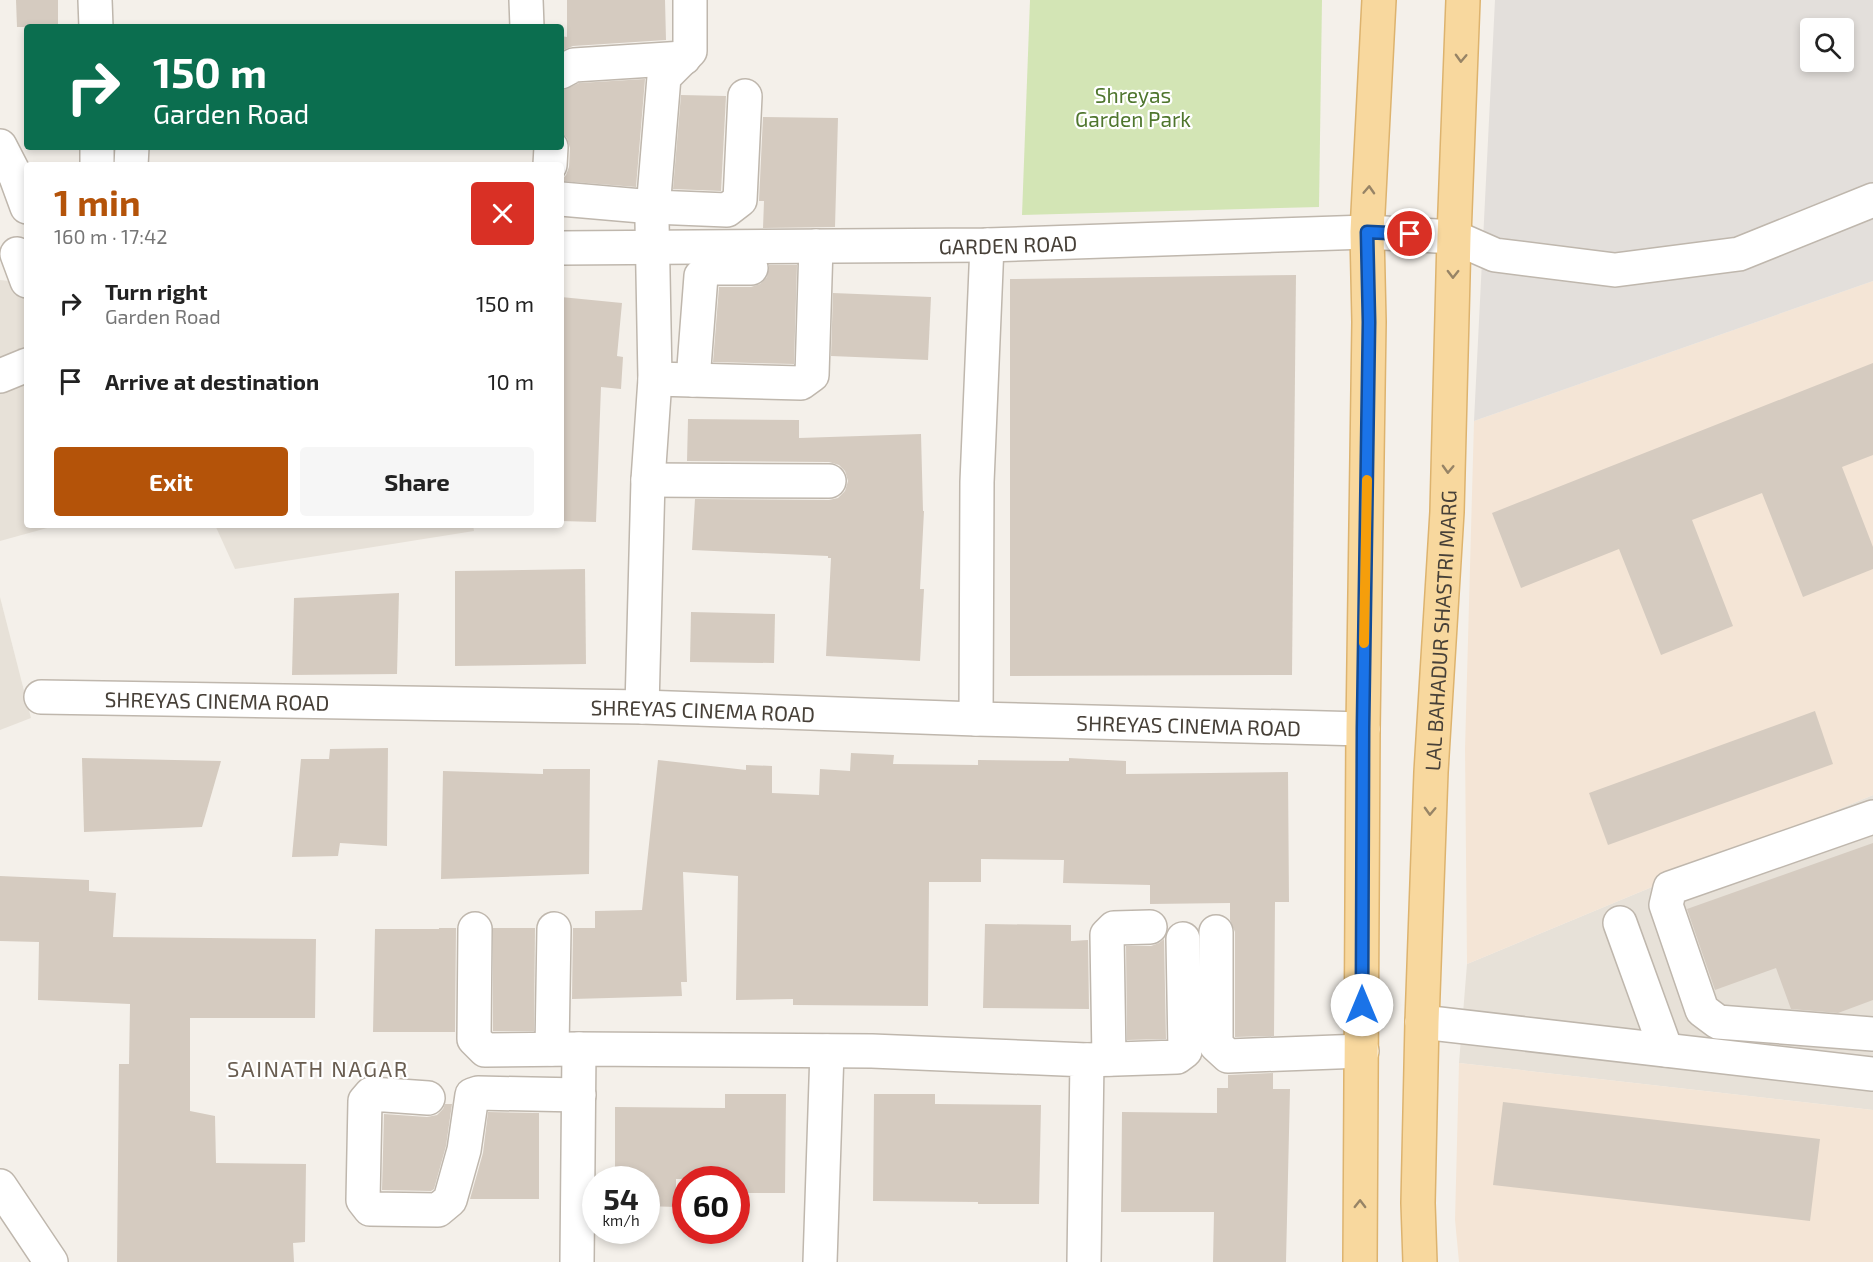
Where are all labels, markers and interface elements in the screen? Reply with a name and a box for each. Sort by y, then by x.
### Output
map controls [1800,18,1854,72]
button: search [1800,18,1854,72]
text: 150 m [153,46,267,96]
icon: right [54,48,132,126]
one-way arrow [1454,54,1467,63]
park label: Shreyas Garden Park [1075,82,1191,131]
text: Garden Road [153,97,309,129]
text: 1 min [54,180,141,223]
button: close [471,182,534,245]
one-way arrow [1363,185,1376,194]
pin [1384,208,1435,259]
icon: arrive [1393,217,1426,250]
text: 160 m · 17:42 [54,224,168,248]
street label: GARDEN ROAD [939,229,1078,258]
one-way arrow [1447,270,1460,279]
text: Turn right [105,278,207,304]
icon: right [54,287,87,320]
text: 150 m [476,290,534,316]
text: Garden Road [105,304,221,328]
icon: arrive [54,365,87,398]
text: Arrive at destination [105,368,319,394]
text: 10 m [488,368,534,394]
button: Exit [54,447,288,516]
button: Share [300,447,534,516]
one-way arrow [1442,465,1455,474]
street label: LAL BAHADUR SHASTRI MARG [1419,490,1460,772]
street label: SHREYAS CINEMA ROAD [104,686,329,714]
street label: SHREYAS CINEMA ROAD [590,694,816,726]
street label: SHREYAS CINEMA ROAD [1076,709,1301,740]
one-way arrow [1424,806,1436,815]
position arrow [1330,973,1394,1037]
district label: SAINATH NAGAR [227,1055,409,1081]
speed limit sign: 60 [672,1166,750,1244]
text: 54 [603,1180,639,1216]
one-way arrow [1354,1199,1367,1208]
text: km/h [602,1211,640,1229]

